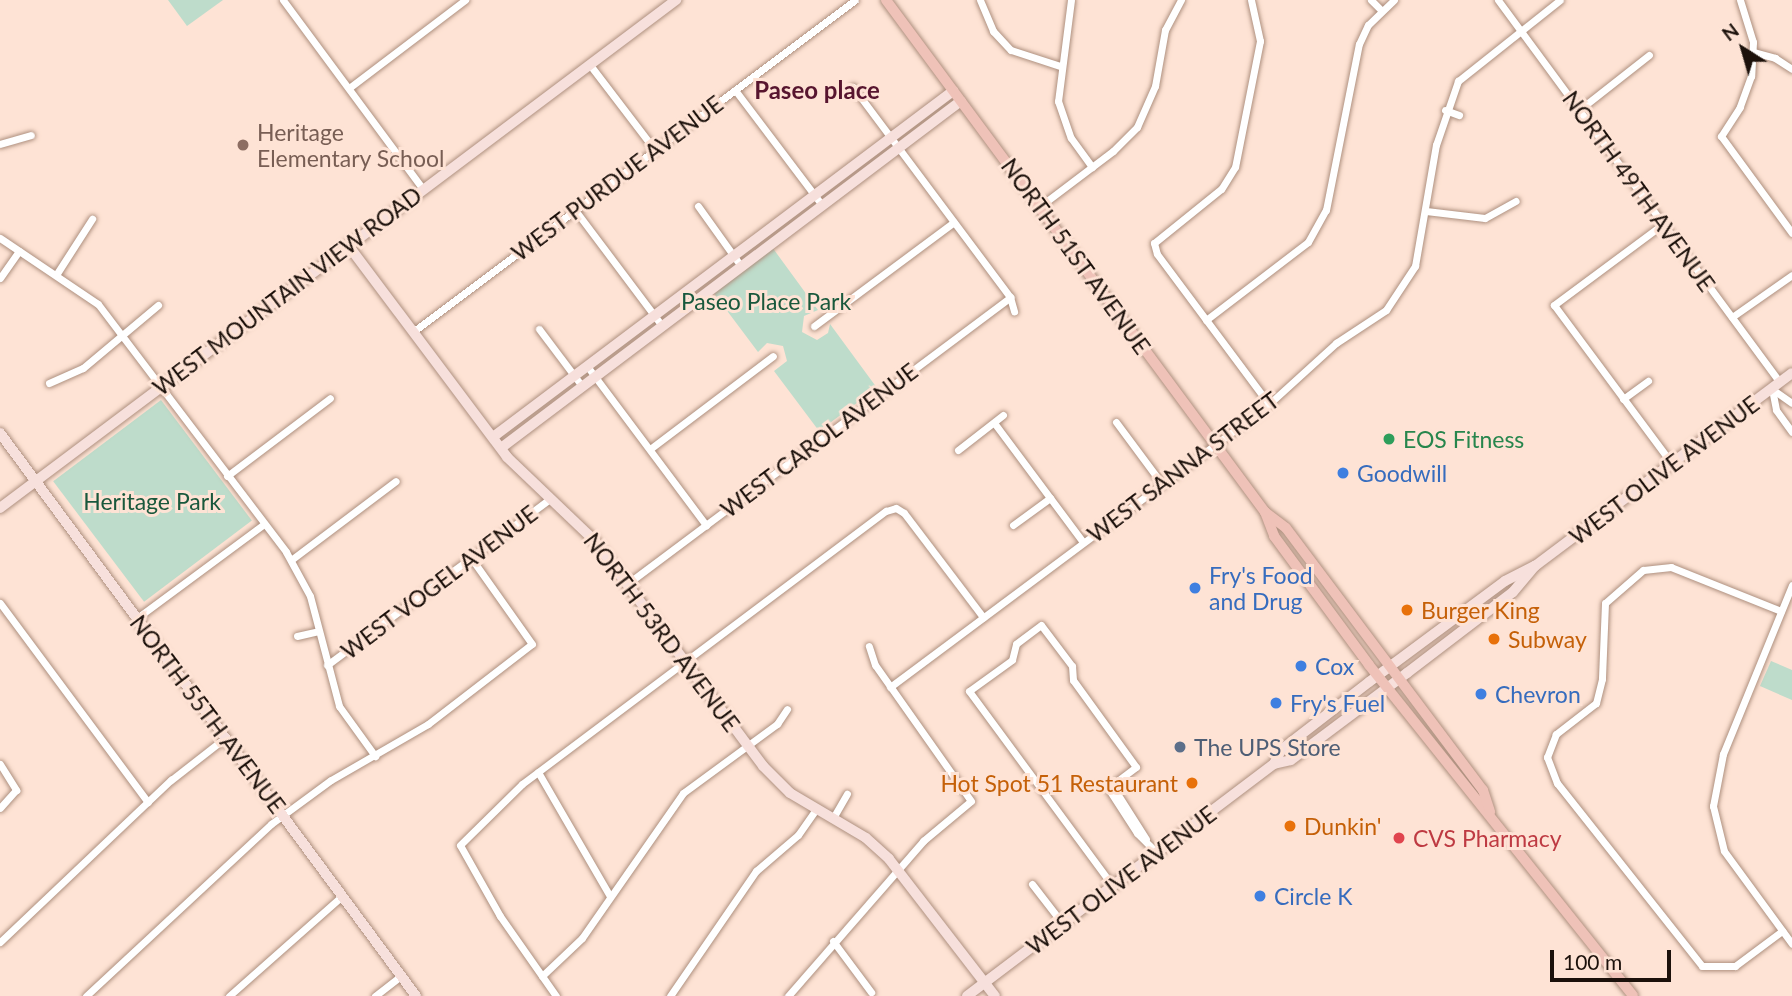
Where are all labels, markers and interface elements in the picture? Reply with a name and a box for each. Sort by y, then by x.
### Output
north arrow [1708,14,1778,84]
text: N [1717,18,1743,45]
district label: Paseo place [754,76,880,104]
street label: NORTH 49TH AVENUE [1557,85,1721,297]
street label: WEST PURDUE AVENUE [505,89,729,267]
place label: Heritage Elementary School [257,118,445,172]
marker: Heritage Elementary School [235,137,251,153]
street label: NORTH 51ST AVENUE [995,152,1157,360]
street label: WEST MOUNTAIN VIEW ROAD [147,180,427,402]
park label: Paseo Place Park [681,287,851,315]
street label: WEST CAROL AVENUE [714,356,924,524]
street label: WEST SANNA STREET [1081,386,1285,548]
street label: WEST OLIVE AVENUE [1563,389,1765,551]
place label: EOS Fitness [1403,425,1524,453]
marker: EOS Fitness [1381,431,1397,447]
place label: Goodwill [1357,459,1447,487]
marker: Goodwill [1335,465,1351,481]
park label: Heritage Park [83,487,221,515]
street label: WEST VOGEL AVENUE [334,498,544,666]
street label: NORTH 53RD AVENUE [578,527,746,737]
place label: Fry's Food and Drug [1209,561,1313,615]
marker: Fry's Food and Drug [1187,580,1203,596]
place label: Burger King [1421,596,1540,624]
marker: Burger King [1399,602,1415,618]
street label: NORTH 55TH AVENUE [124,609,292,819]
place label: Subway [1508,625,1587,653]
marker: Subway [1486,631,1502,647]
place label: Cox [1315,652,1354,680]
marker: Cox [1293,658,1309,674]
place label: Chevron [1495,680,1581,708]
marker: Chevron [1473,686,1489,702]
place label: Fry's Fuel [1290,689,1385,717]
marker: Fry's Fuel [1268,695,1284,711]
place label: The UPS Store [1194,733,1341,761]
marker: The UPS Store [1172,739,1188,755]
place label: Hot Spot 51 Restaurant [940,769,1178,797]
marker: Hot Spot 51 Restaurant [1184,775,1200,791]
street label: WEST OLIVE AVENUE [1020,799,1222,961]
place label: Dunkin' [1304,812,1381,840]
marker: Dunkin' [1282,818,1298,834]
place label: CVS Pharmacy [1413,824,1562,852]
marker: CVS Pharmacy [1391,830,1407,846]
place label: Circle K [1274,882,1352,910]
marker: Circle K [1252,888,1268,904]
scale bar [1554,936,1675,980]
text: 100 m [1563,949,1622,974]

